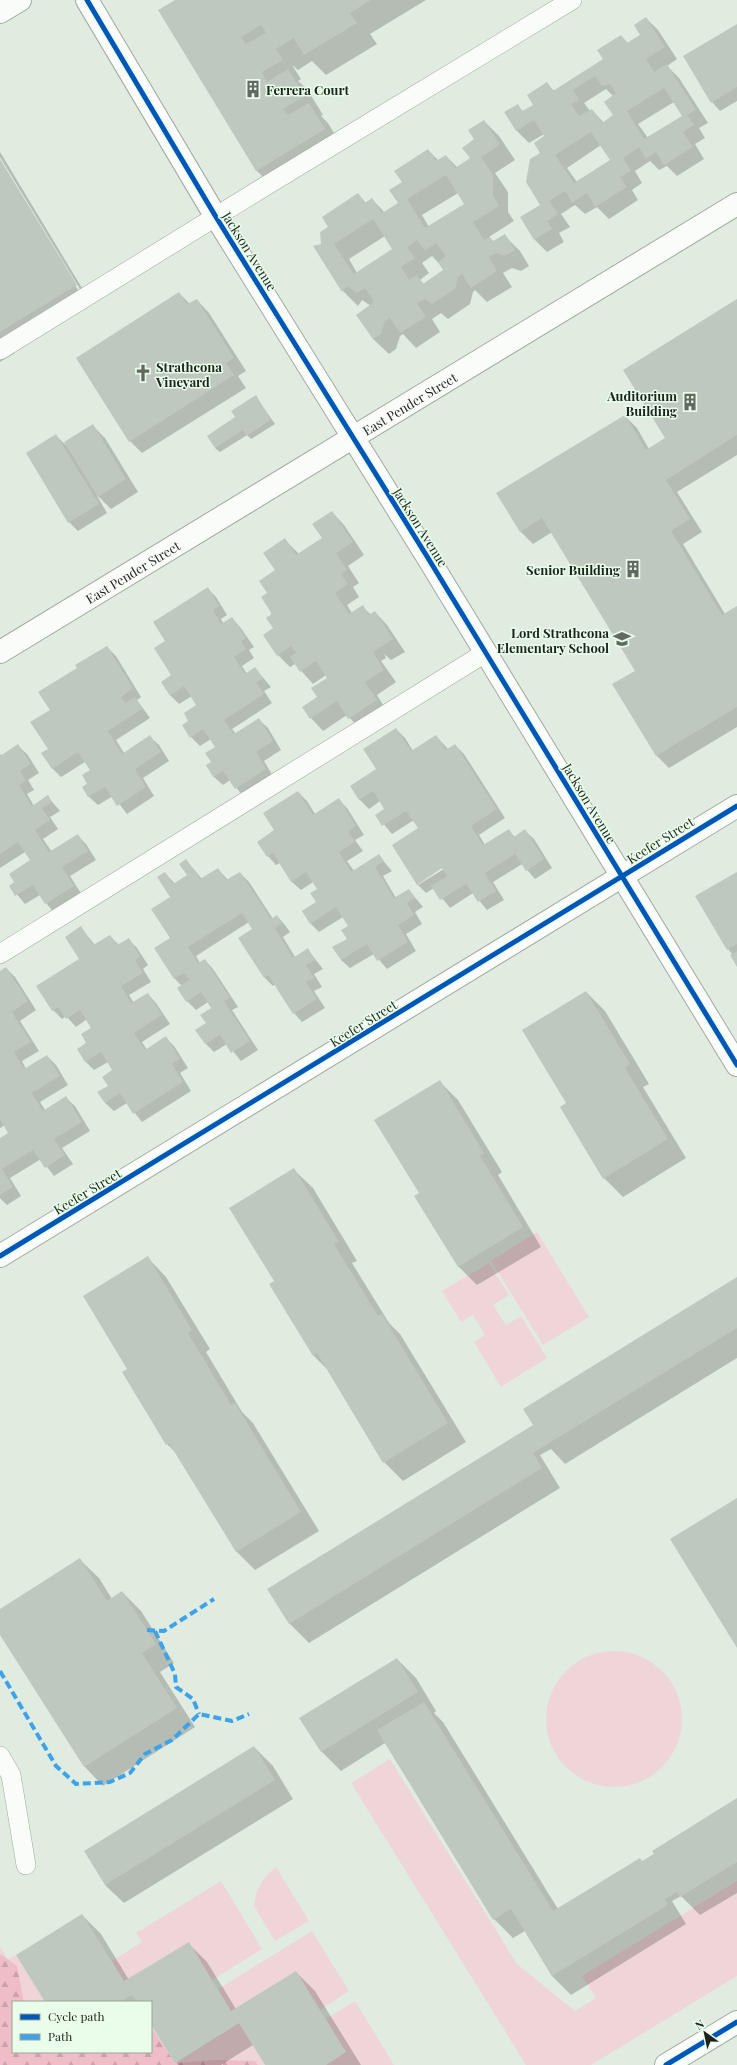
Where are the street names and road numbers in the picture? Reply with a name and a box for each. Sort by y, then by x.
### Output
street label: Jackson Avenue [218,207,281,294]
street label: East Pender Street [359,368,460,438]
street label: Jackson Avenue [389,483,452,570]
street label: East Pender Street [82,536,183,607]
street label: Jackson Avenue [559,759,621,846]
street label: Keefer Street [623,812,697,867]
street label: Keefer Street [326,995,400,1050]
street label: Keefer Street [50,1164,124,1218]

